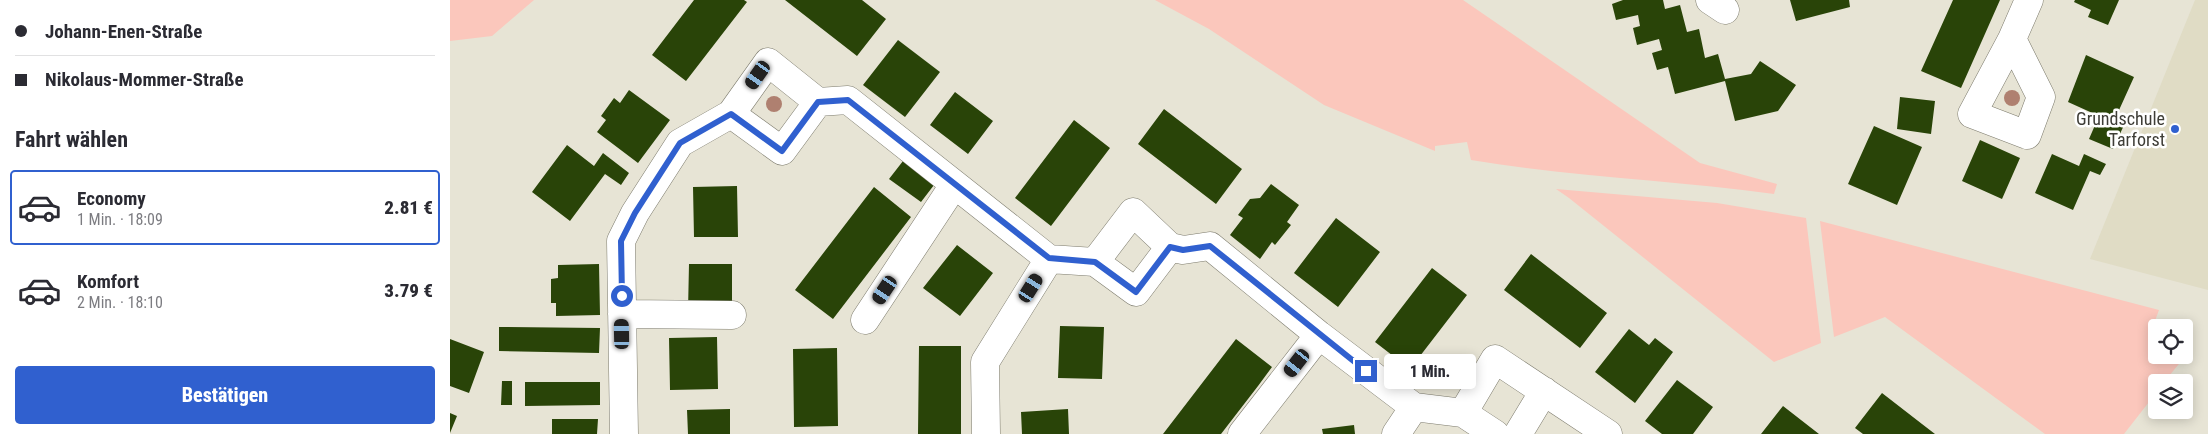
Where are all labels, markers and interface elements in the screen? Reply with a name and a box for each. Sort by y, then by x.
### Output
text: Johann-Enen-Straße [45,20,202,43]
car [743,58,772,92]
text: Nikolaus-Mommer-Straße [45,68,244,91]
place label: Grundschule Tarforst [2076,108,2165,150]
marker: Grundschule Tarforst [2169,123,2181,135]
text: Fahrt wählen [15,127,128,152]
icon: car [17,185,62,230]
text: Economy [77,187,146,210]
text: 2.81 € [384,196,433,219]
text: 1 Min. · 18:09 [77,210,163,229]
icon: car [17,268,62,313]
text: Komfort [77,270,139,293]
car [1016,271,1045,305]
car [870,273,899,307]
text: 3.79 € [384,279,433,302]
route start [611,285,633,307]
text: 2 Min. · 18:10 [77,293,163,312]
car [614,319,629,349]
map controls [2148,319,2193,419]
button: locate [2148,319,2193,364]
car [1281,347,1312,379]
callout: 1 Min. [1384,354,1476,388]
route end [1355,360,1377,382]
text: 1 Min. [1410,362,1450,381]
button: Bestätigen [15,366,435,424]
button: layers [2148,374,2193,419]

